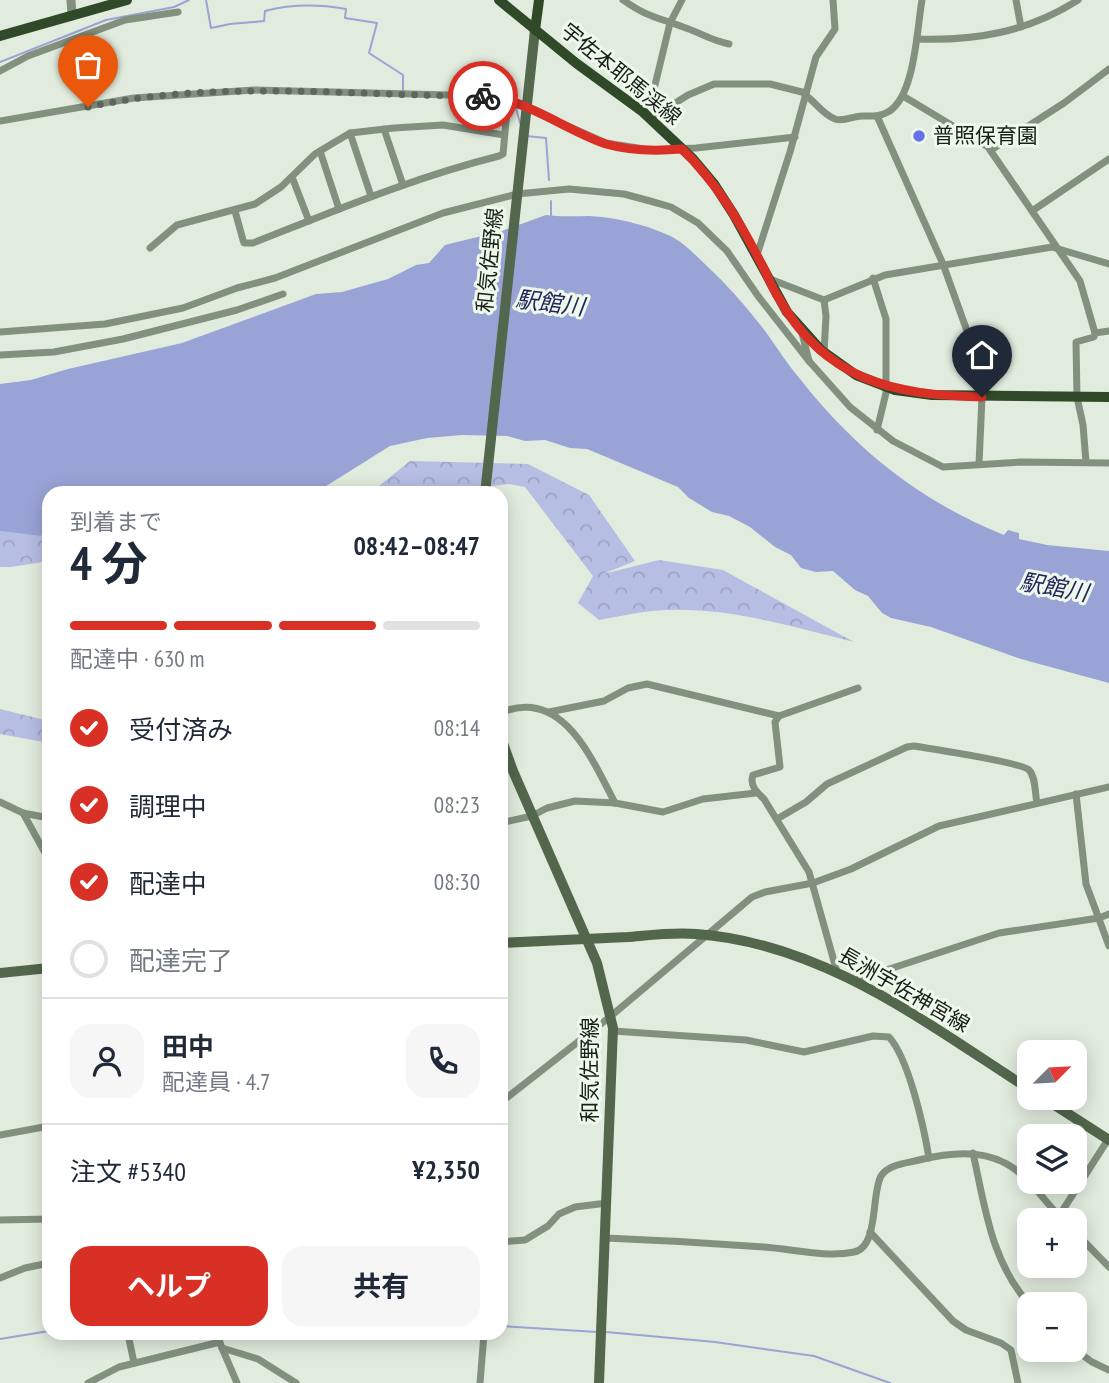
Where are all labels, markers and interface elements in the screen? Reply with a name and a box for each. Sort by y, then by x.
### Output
street label: 宇佐本耶馬渓線 [556,17,687,130]
pin [58,35,118,107]
icon: bag [69,46,107,84]
courier [448,61,518,131]
icon: bike [464,77,502,115]
place label: 普照保育園 [933,122,1038,149]
marker: 普照保育園 [911,128,927,144]
street label: 和気佐野線 [471,206,508,314]
water label: 駅館川 [514,284,589,321]
pin [952,325,1012,397]
icon: home [963,336,1001,374]
text: 到着まで [70,507,162,536]
text: 08:42–08:47 [353,529,480,562]
text: 4 分 [70,533,147,593]
water label: 駅館川 [1018,566,1094,607]
text: 配達中 · 630 m [70,644,205,673]
icon: check [70,709,108,747]
text: 受付済み [129,713,233,746]
text: 08:14 [434,713,480,742]
icon: check [70,786,108,824]
text: 調理中 [129,790,207,823]
text: 08:23 [434,790,480,819]
icon: check [70,863,108,901]
text: 配達中 [129,867,207,900]
text: 08:30 [434,867,480,896]
street label: 長洲宇佐神宮線 [834,941,975,1038]
text: 配達完了 [129,944,233,977]
street label: 和気佐野線 [576,1018,603,1123]
button: person [70,1024,144,1098]
button: phone [406,1024,480,1098]
text: 田中 [162,1030,214,1063]
north arrow [1017,1040,1087,1110]
map controls [1017,1040,1087,1362]
text: 配達員 · 4.7 [162,1067,270,1096]
button: layers [1017,1124,1087,1194]
text: ¥2,350 [412,1153,480,1186]
text: 注文 #5340 [70,1155,186,1188]
button: + [1017,1208,1087,1278]
button: ヘルプ [70,1246,268,1326]
button: 共有 [282,1246,480,1326]
button: − [1017,1292,1087,1362]

